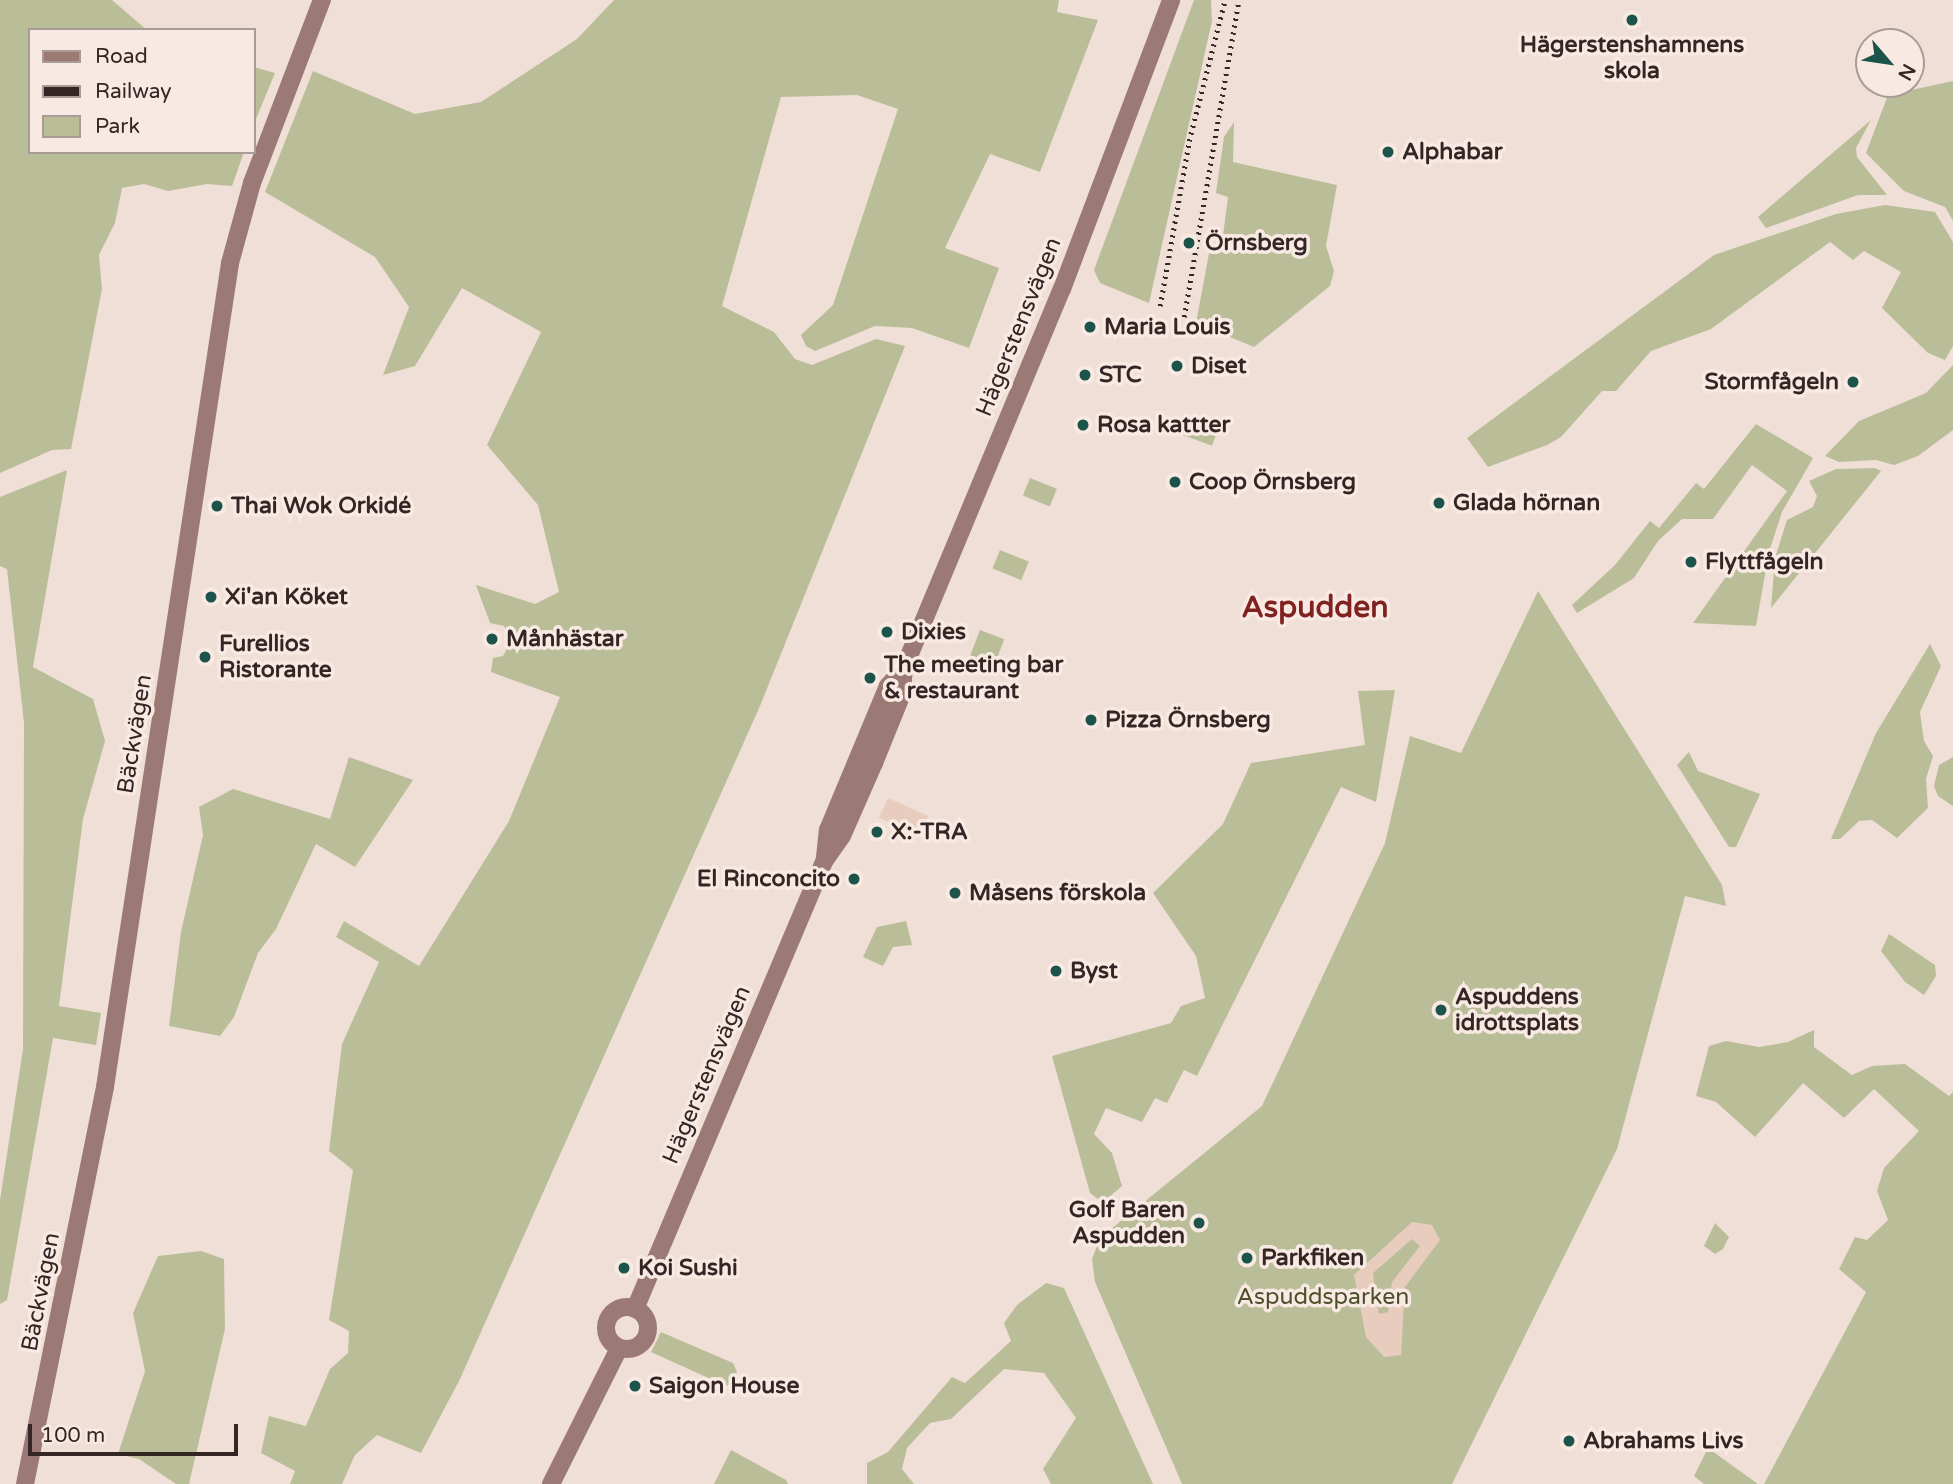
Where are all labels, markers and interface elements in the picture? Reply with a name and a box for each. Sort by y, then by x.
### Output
marker: Hägerstenshamnens skola [1624,12,1640,28]
legend [28,28,256,154]
north arrow [1855,28,1925,98]
place label: Hägerstenshamnens skola [1520,31,1744,85]
text: Road [95,44,148,69]
text: N [1893,60,1920,84]
text: Railway [95,79,172,104]
text: Park [95,114,140,139]
place label: Alphabar [1402,138,1502,166]
marker: Alphabar [1380,144,1396,160]
place label: Örnsberg [1205,229,1308,257]
street label: Hägerstensvägen [970,233,1068,421]
marker: Örnsberg [1179,233,1199,253]
place label: Maria Louis [1104,313,1231,341]
marker: Maria Louis [1082,319,1098,335]
place label: Diset [1191,352,1247,380]
marker: Diset [1169,358,1185,374]
place label: STC [1099,361,1142,389]
marker: STC [1077,367,1093,383]
place label: Stormfågeln [1704,368,1839,396]
marker: Stormfågeln [1845,374,1861,390]
place label: Rosa kattter [1097,411,1230,439]
marker: Rosa kattter [1075,417,1091,433]
place label: Coop Örnsberg [1189,468,1356,496]
marker: Coop Örnsberg [1167,474,1183,490]
place label: Glada hörnan [1453,489,1600,517]
place label: Thai Wok Orkidé [231,492,411,520]
marker: Glada hörnan [1431,495,1447,511]
marker: Thai Wok Orkidé [209,498,225,514]
place label: Flyttfågeln [1705,548,1824,576]
marker: Flyttfågeln [1683,554,1699,570]
place label: Xi'an Köket [225,583,348,611]
marker: Xi'an Köket [203,589,219,605]
district label: Aspudden [1241,590,1389,626]
place label: Dixies [901,618,966,646]
marker: Dixies [879,624,895,640]
place label: Månhästar [506,625,624,653]
place label: Furellios Ristorante [219,630,332,684]
marker: Månhästar [484,631,500,647]
marker: Furellios Ristorante [197,649,213,665]
place label: The meeting bar & restaurant [884,651,1063,705]
marker: The meeting bar & restaurant [862,670,878,686]
street label: Bäckvägen [112,672,158,796]
place label: Pizza Örnsberg [1105,706,1271,734]
marker: Pizza Örnsberg [1083,712,1099,728]
place label: X:-TRA [891,818,968,846]
marker: X:-TRA [869,824,885,840]
place label: El Rinconcito [697,865,840,893]
marker: El Rinconcito [846,871,862,887]
place label: Måsens förskola [969,879,1146,907]
marker: Måsens förskola [947,885,963,901]
place label: Byst [1070,957,1118,985]
marker: Byst [1048,963,1064,979]
street label: Hägerstensvägen [657,982,757,1168]
place label: Aspuddens idrottsplats [1455,983,1579,1037]
marker: Aspuddens idrottsplats [1433,1002,1449,1018]
place label: Golf Baren Aspudden [1069,1196,1185,1250]
marker: Golf Baren Aspudden [1191,1215,1207,1231]
street label: Bäckvägen [16,1230,66,1354]
place label: Parkfiken [1261,1244,1364,1272]
marker: Parkfiken [1239,1250,1255,1266]
place label: Koi Sushi [638,1254,738,1282]
marker: Koi Sushi [616,1260,632,1276]
park label: Aspuddsparken [1237,1283,1409,1311]
place label: Saigon House [649,1372,799,1400]
marker: Saigon House [627,1378,643,1394]
scale bar [32,1410,242,1454]
text: 100 m [41,1423,105,1448]
place label: Abrahams Livs [1583,1427,1744,1455]
marker: Abrahams Livs [1561,1433,1577,1449]

